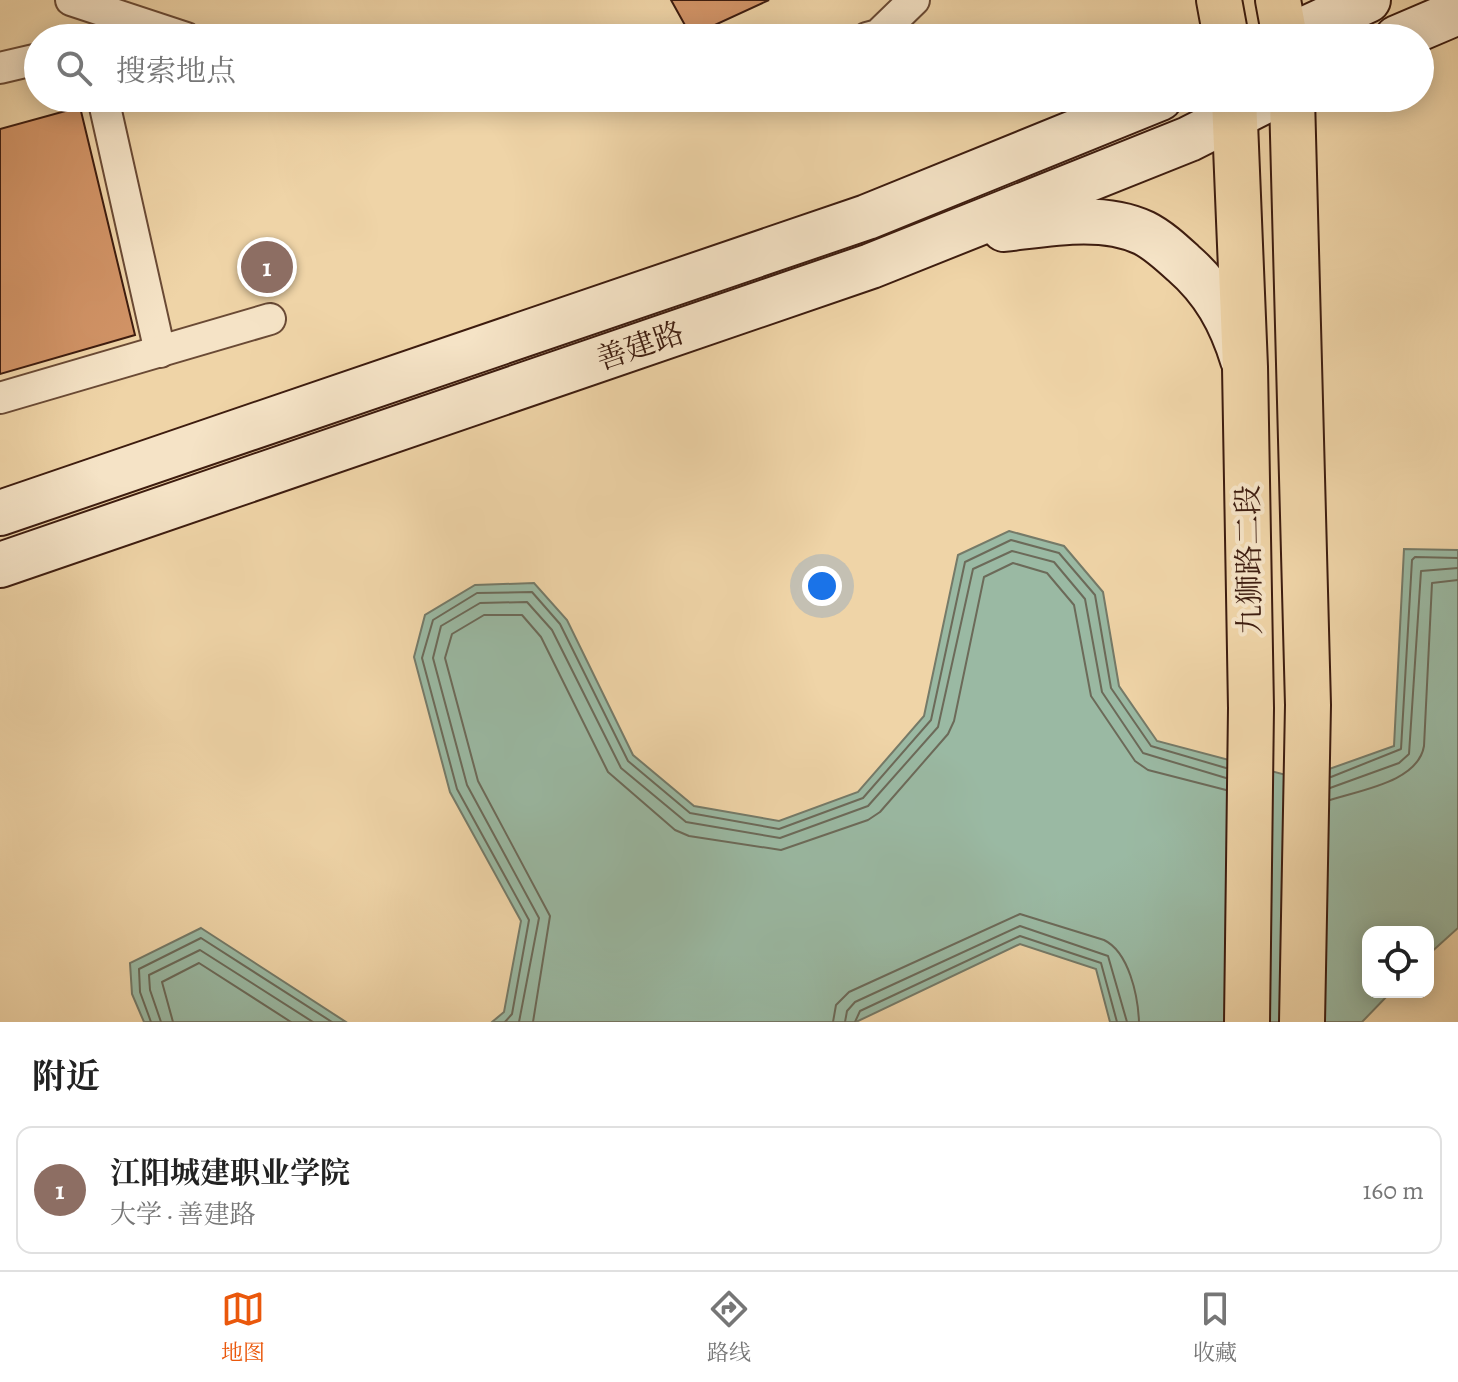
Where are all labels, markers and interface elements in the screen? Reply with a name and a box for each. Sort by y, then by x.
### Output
search box [24,24,1434,112]
icon: search [52,46,96,90]
text: 搜索地点 [116,51,236,91]
pin: 1 [241,237,293,297]
street label: 善建路 [591,312,689,380]
street label: 九狮路二段 [1228,485,1270,635]
your location [802,566,842,606]
map controls [1362,926,1434,998]
button: locate [1362,926,1434,998]
text: 附近 [32,1053,100,1100]
text: 江阳城建职业学院 [110,1153,350,1193]
text: 1 [55,1173,65,1208]
text: 160 m [1362,1173,1424,1208]
text: 大学 · 善建路 [110,1197,255,1232]
tab: 地图 [221,1287,265,1368]
tab: 路线 [707,1287,751,1368]
tab: 收藏 [1193,1287,1237,1368]

